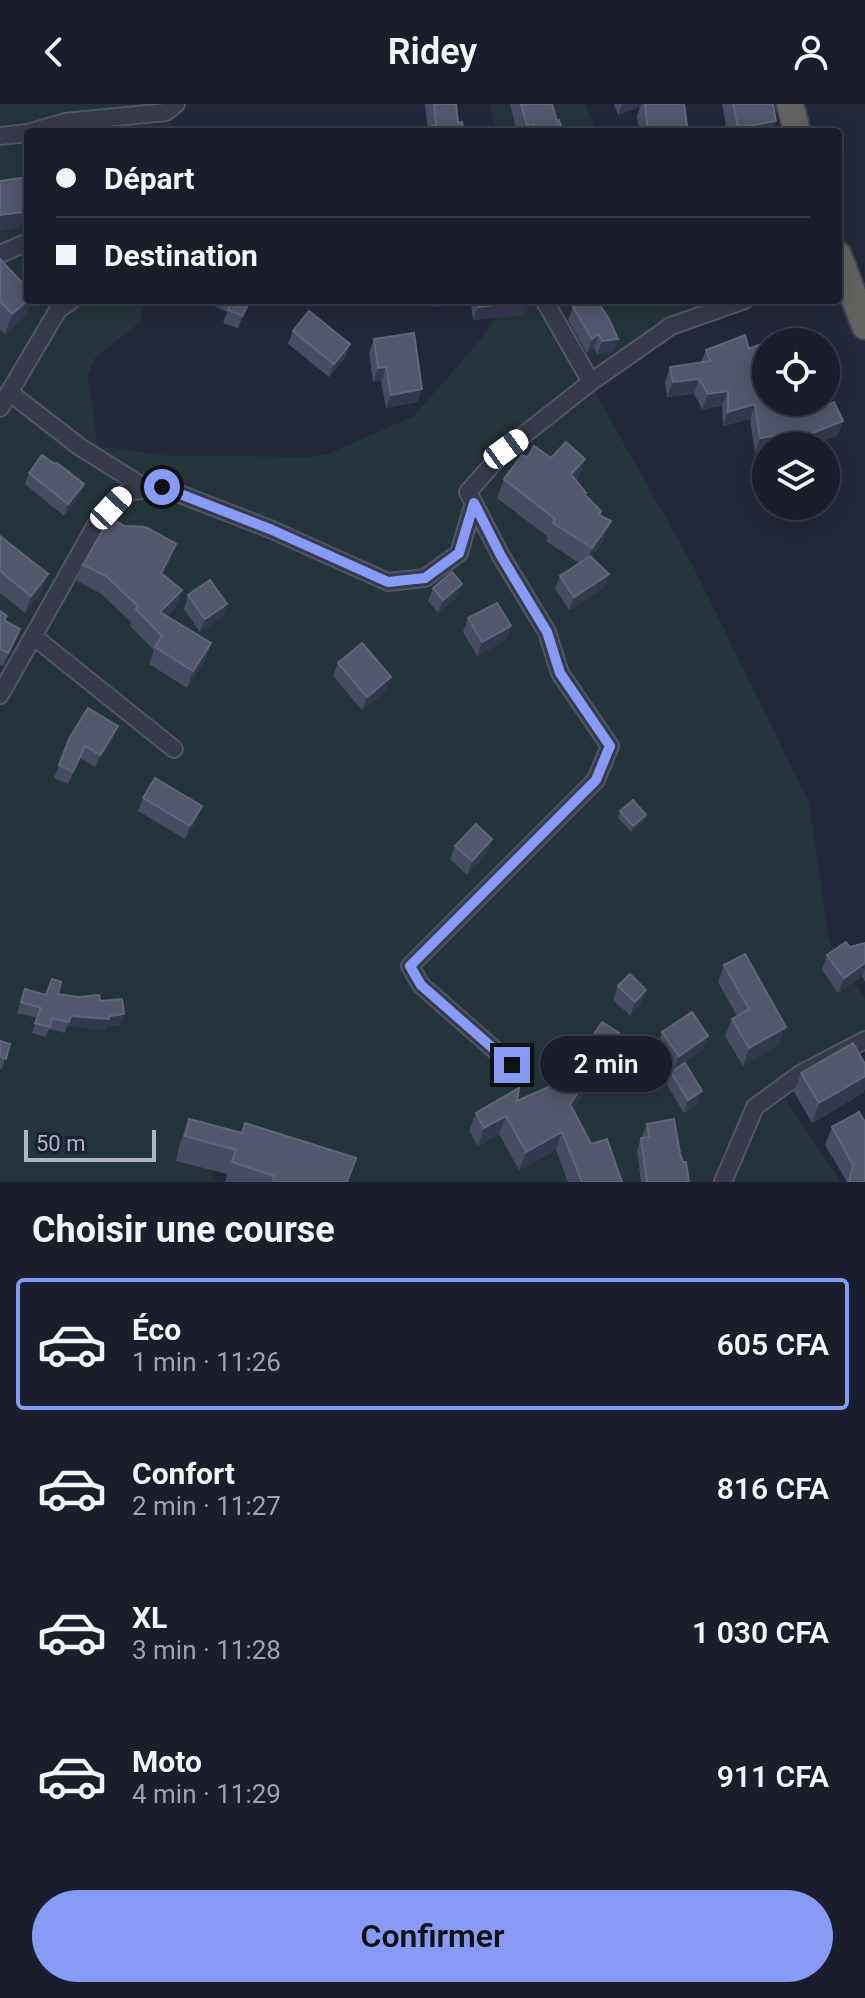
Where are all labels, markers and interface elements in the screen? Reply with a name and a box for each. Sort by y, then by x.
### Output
icon: back [32,30,76,74]
icon: person [789,30,833,74]
text: Ridey [388,31,477,73]
text: Départ [104,161,195,196]
text: Destination [104,238,258,273]
map controls [752,328,840,520]
button: locate [752,328,840,416]
car [480,425,532,473]
button: layers [752,432,840,520]
route start [144,469,180,505]
car [86,482,136,534]
callout: 2 min [540,1037,672,1093]
route end [494,1047,530,1083]
text: 2 min [573,1049,639,1079]
scale bar [24,1126,156,1162]
text: 50 m [36,1131,85,1156]
text: Choisir une course [32,1209,335,1251]
icon: car [36,1308,108,1380]
text: Éco [132,1312,181,1347]
text: 605 CFA [717,1327,829,1362]
text: 1 min · 11:26 [132,1347,281,1377]
icon: car [36,1452,108,1524]
text: Confort [132,1456,235,1491]
text: 816 CFA [717,1471,829,1506]
text: 2 min · 11:27 [132,1491,281,1521]
icon: car [36,1596,108,1668]
text: XL [132,1600,167,1635]
text: 1 030 CFA [692,1615,829,1650]
text: 3 min · 11:28 [132,1635,281,1665]
icon: car [36,1740,108,1812]
text: Moto [132,1744,202,1779]
text: 911 CFA [717,1759,829,1794]
text: 4 min · 11:29 [132,1779,281,1809]
button: Confirmer [32,1890,833,1982]

